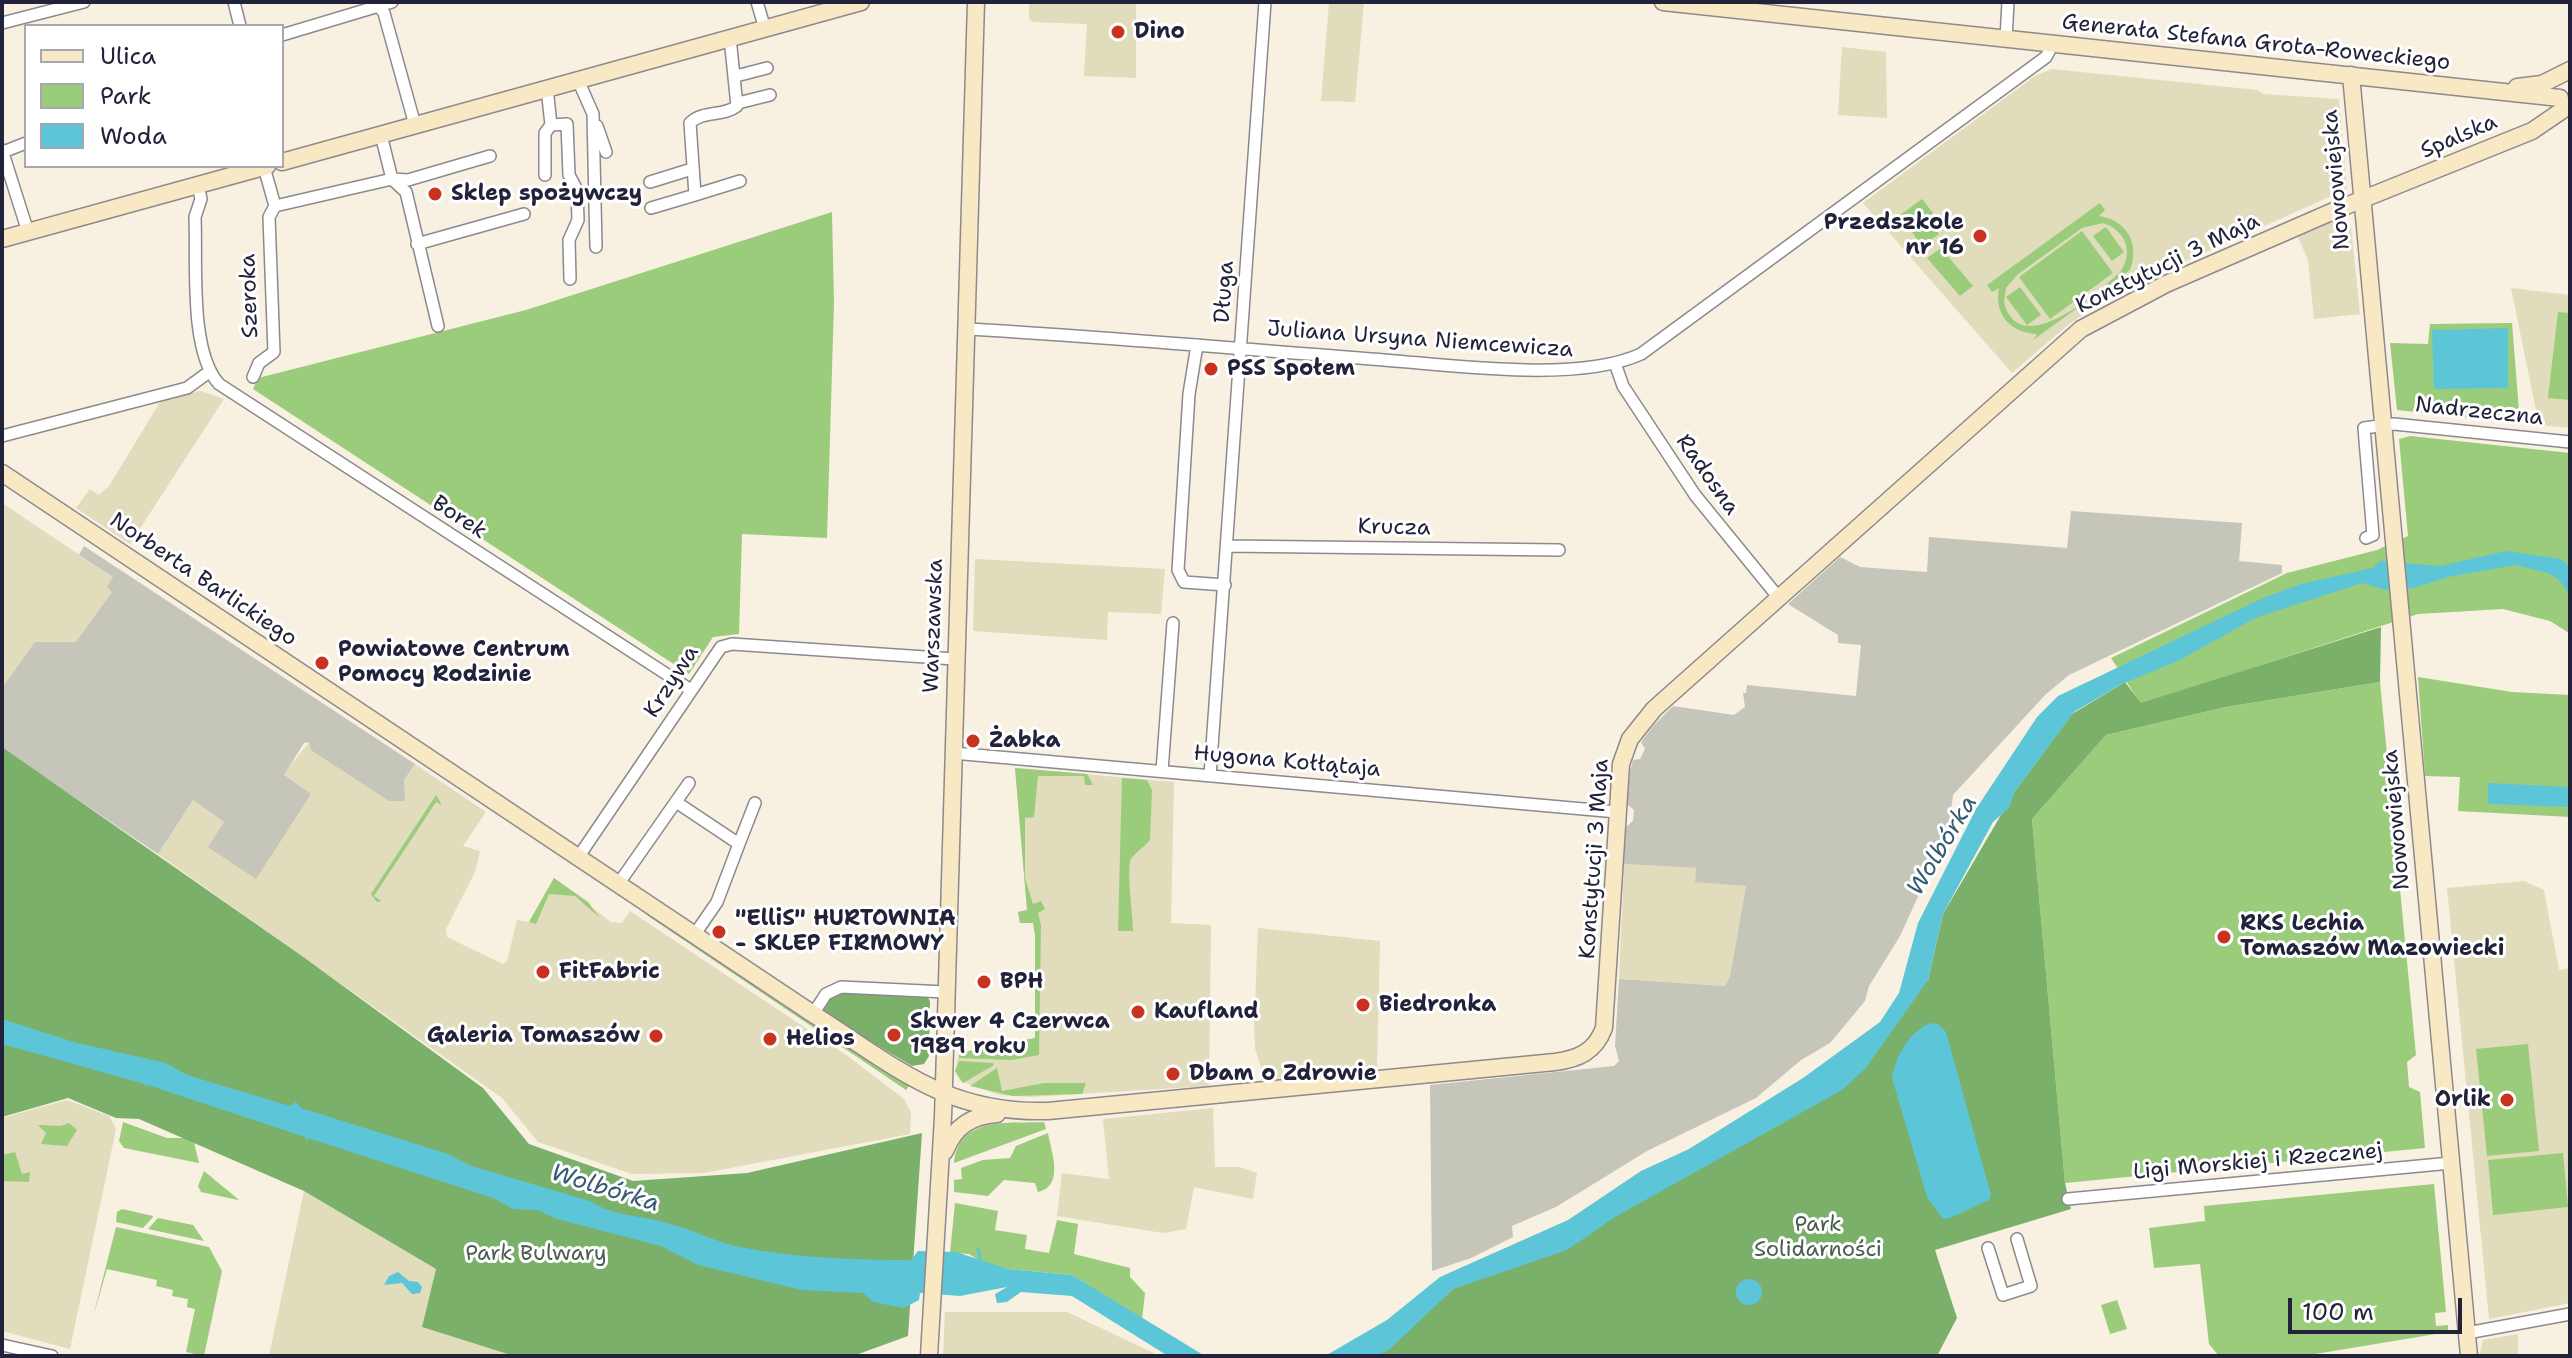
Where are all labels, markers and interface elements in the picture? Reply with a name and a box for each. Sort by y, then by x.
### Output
street label: Generała Stefana Grota-Roweckiego [2060,9,2452,77]
place label: Dino [1134,19,1185,45]
marker: Dino [1109,23,1127,41]
legend [24,24,284,168]
text: Ulica [100,40,156,72]
text: Park [100,80,152,112]
street label: Nowowiejska [2318,109,2356,251]
street label: Spalska [2417,109,2501,165]
text: Woda [100,120,167,152]
place label: Sklep spożywczy [451,181,642,207]
marker: Sklep spożywczy [426,185,444,203]
street label: Konstytucji 3 Maja [2072,208,2264,320]
place label: Przedszkole nr 16 [1824,210,1964,262]
marker: Przedszkole nr 16 [1971,227,1989,245]
street label: Szeroka [235,253,265,339]
street label: Długa [1210,260,1240,324]
street label: Juliana Ursyna Niemcewicza [1266,316,1574,364]
place label: PSS Społem [1227,356,1355,382]
marker: PSS Społem [1202,360,1220,378]
street label: Nadrzeczna [2414,392,2544,432]
street label: Radosna [1670,430,1744,520]
street label: Borek [427,491,491,545]
street label: Norberta Barlickiego [104,508,302,652]
street label: Krucza [1357,514,1431,542]
street label: Warszawska [918,558,950,694]
place label: Powiatowe Centrum Pomocy Rodzinie [338,637,570,688]
street label: Krzywa [639,641,705,723]
marker: Powiatowe Centrum Pomocy Rodzinie [313,654,331,672]
place label: Żabka [989,728,1061,754]
marker: Żabka [964,732,982,750]
street label: Hugona Kołłątaja [1192,741,1382,783]
street label: Nowowiejska [2378,749,2416,891]
street label: Konstytucji 3 Maja [1575,758,1615,960]
water label: Wolbórka [1902,791,1984,901]
place label: "ElliS" HURTOWNIA - SKLEP FIRMOWY [735,906,956,958]
place label: RKS Lechia Tomaszów Mazowiecki [2240,911,2504,962]
marker: "ElliS" HURTOWNIA - SKLEP FIRMOWY [710,923,728,941]
marker: RKS Lechia Tomaszów Mazowiecki [2215,928,2233,946]
place label: FitFabric [559,959,660,985]
marker: FitFabric [534,963,552,981]
place label: BPH [1000,969,1043,995]
marker: BPH [975,973,993,991]
place label: Biedronka [1379,992,1496,1018]
marker: Biedronka [1354,996,1372,1014]
place label: Kaufland [1154,999,1259,1025]
marker: Kaufland [1129,1003,1147,1021]
place label: Skwer 4 Czerwca 1989 roku [910,1009,1110,1060]
place label: Galeria Tomaszów [427,1023,640,1049]
place label: Helios [786,1026,855,1052]
marker: Skwer 4 Czerwca 1989 roku [885,1026,903,1044]
marker: Galeria Tomaszów [647,1027,665,1045]
marker: Helios [761,1030,779,1048]
place label: Dbam o Zdrowie [1189,1061,1377,1087]
marker: Dbam o Zdrowie [1164,1065,1182,1083]
place label: Orlik [2435,1087,2491,1113]
marker: Orlik [2498,1091,2516,1109]
street label: Ligi Morskiej i Rzecznej [2132,1138,2384,1186]
water label: Wolbórka [547,1159,663,1219]
park label: Park Solidarności [1754,1212,1882,1264]
park label: Park Bulwary [465,1241,607,1267]
scale bar [2292,1282,2466,1332]
text: 100 m [2302,1296,2374,1328]

